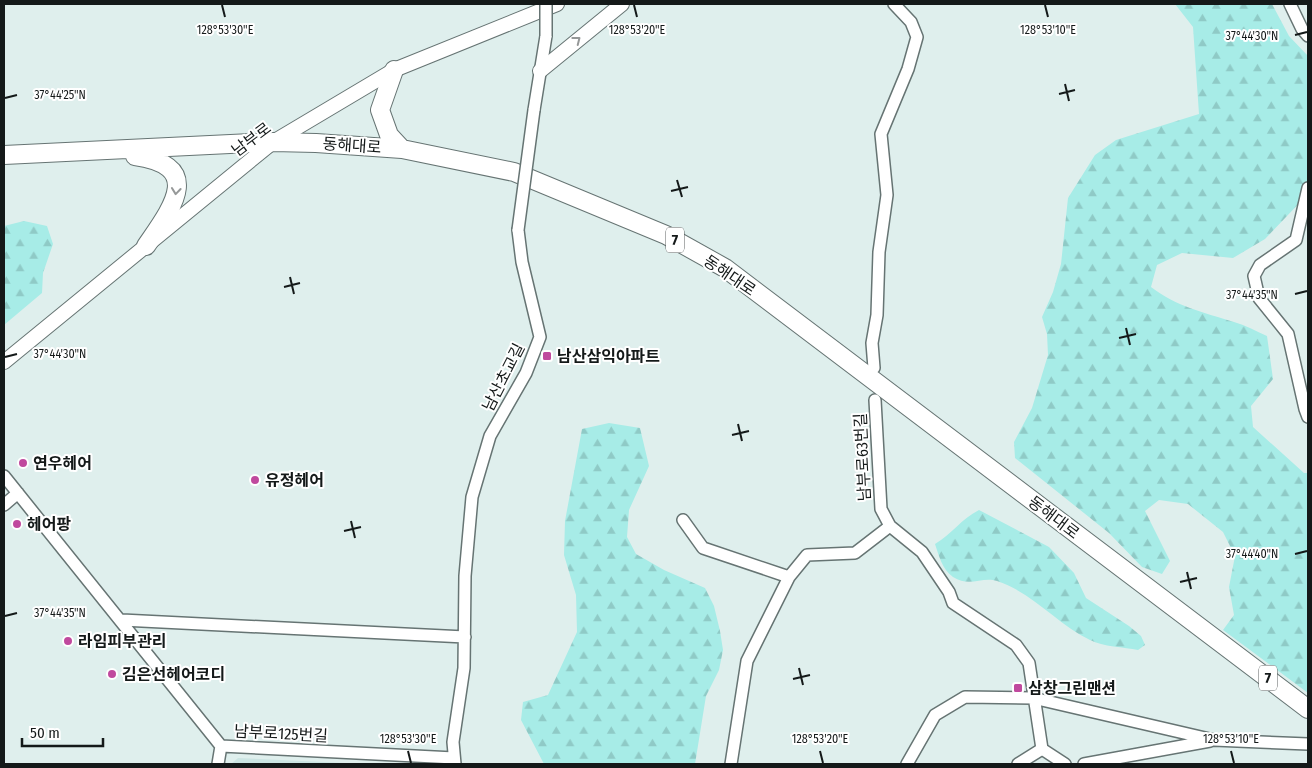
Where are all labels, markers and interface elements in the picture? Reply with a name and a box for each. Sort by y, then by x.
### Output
text: 128°53'30"E [197,23,254,37]
text: 128°53'20"E [609,23,666,37]
text: 128°53'10"E [1020,23,1076,37]
text: 37°44'30"N [1226,29,1278,43]
one-way arrow [571,36,580,45]
text: 37°44'25"N [34,88,86,102]
street label: 남부로 [228,118,275,160]
street label: 동해대로 [322,134,382,157]
one-way arrow [170,188,181,196]
road number: 7 [666,228,684,252]
street label: 동해대로 [700,251,760,300]
text: 37°44'35"N [1226,288,1278,302]
street label: 남산초교길 [478,340,529,414]
text: 37°44'30"N [34,347,86,361]
place label: 남산삼익아파트 [557,347,660,366]
marker: 남산삼익아파트 [541,350,553,362]
street label: 남부로63번길 [851,412,874,502]
place label: 연우헤어 [33,454,92,473]
marker: 연우헤어 [17,457,29,469]
place label: 유정헤어 [265,471,324,490]
marker: 유정헤어 [249,474,261,486]
street label: 동해대로 [1024,492,1083,543]
place label: 헤어팡 [27,515,71,534]
marker: 헤어팡 [11,518,23,530]
text: 37°44'40"N [1226,547,1278,561]
text: 37°44'35"N [34,606,86,620]
place label: 라임피부관리 [78,632,166,651]
marker: 라임피부관리 [62,635,74,647]
place label: 김은선헤어코디 [122,665,225,684]
road number: 7 [1259,666,1277,690]
marker: 김은선헤어코디 [106,668,118,680]
place label: 삼창그린맨션 [1028,679,1116,698]
marker: 삼창그린맨션 [1012,682,1024,694]
scale bar [22,716,104,748]
street label: 남부로125번길 [233,722,329,745]
text: 50 m [30,724,60,742]
text: 128°53'30"E [380,732,437,746]
text: 128°53'20"E [792,732,849,746]
text: 128°53'10"E [1203,732,1259,746]

